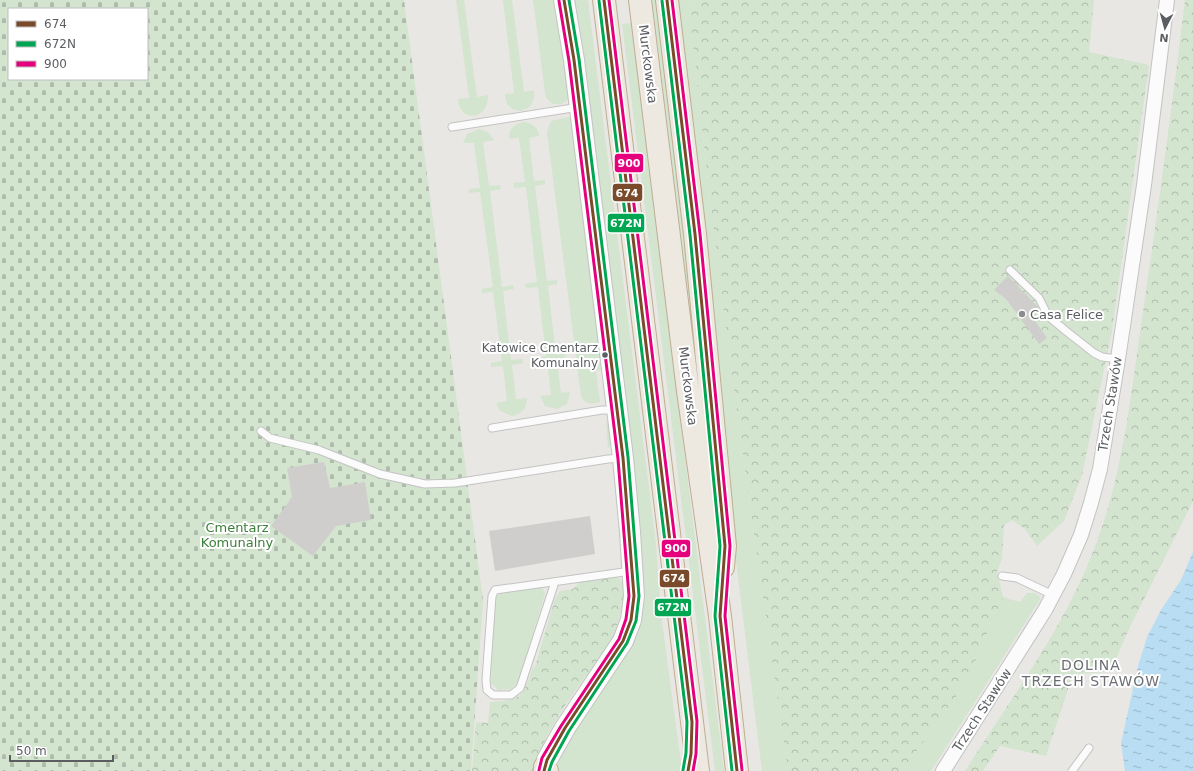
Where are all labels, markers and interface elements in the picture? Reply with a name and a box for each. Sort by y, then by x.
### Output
legend [8,8,148,80]
north arrow [1145,8,1185,48]
text: 674 [44,17,67,31]
street label: Murckowska [636,24,660,104]
text: N [1159,31,1169,44]
text: 672N [44,37,76,51]
text: 900 [44,57,67,71]
line badge: 900 [614,153,644,173]
text: 900 [618,157,641,170]
line badge: 674 [612,183,643,202]
text: 674 [616,187,639,200]
line badge: 672N [607,213,645,233]
text: 672N [610,217,642,230]
place label: Casa Felice [1030,307,1103,322]
marker: Casa Felice [1017,309,1027,319]
place label: Katowice Cmentarz Komunalny [482,341,598,370]
street label: Murckowska [676,346,700,426]
marker: Katowice Cmentarz Komunalny [600,350,610,360]
street label: Trzech Stawów [1095,355,1125,454]
park label: Cmentarz Komunalny [201,520,274,550]
line badge: 900 [661,539,691,558]
text: 900 [665,542,688,555]
line badge: 674 [659,569,690,588]
text: 674 [663,572,686,585]
line badge: 672N [654,598,692,617]
text: 672N [657,601,689,614]
district label: DOLINA TRZECH STAWÓW [1021,657,1160,689]
street label: Trzech Stawów [949,665,1015,755]
scale bar [10,737,113,763]
text: 50 m [16,744,47,758]

